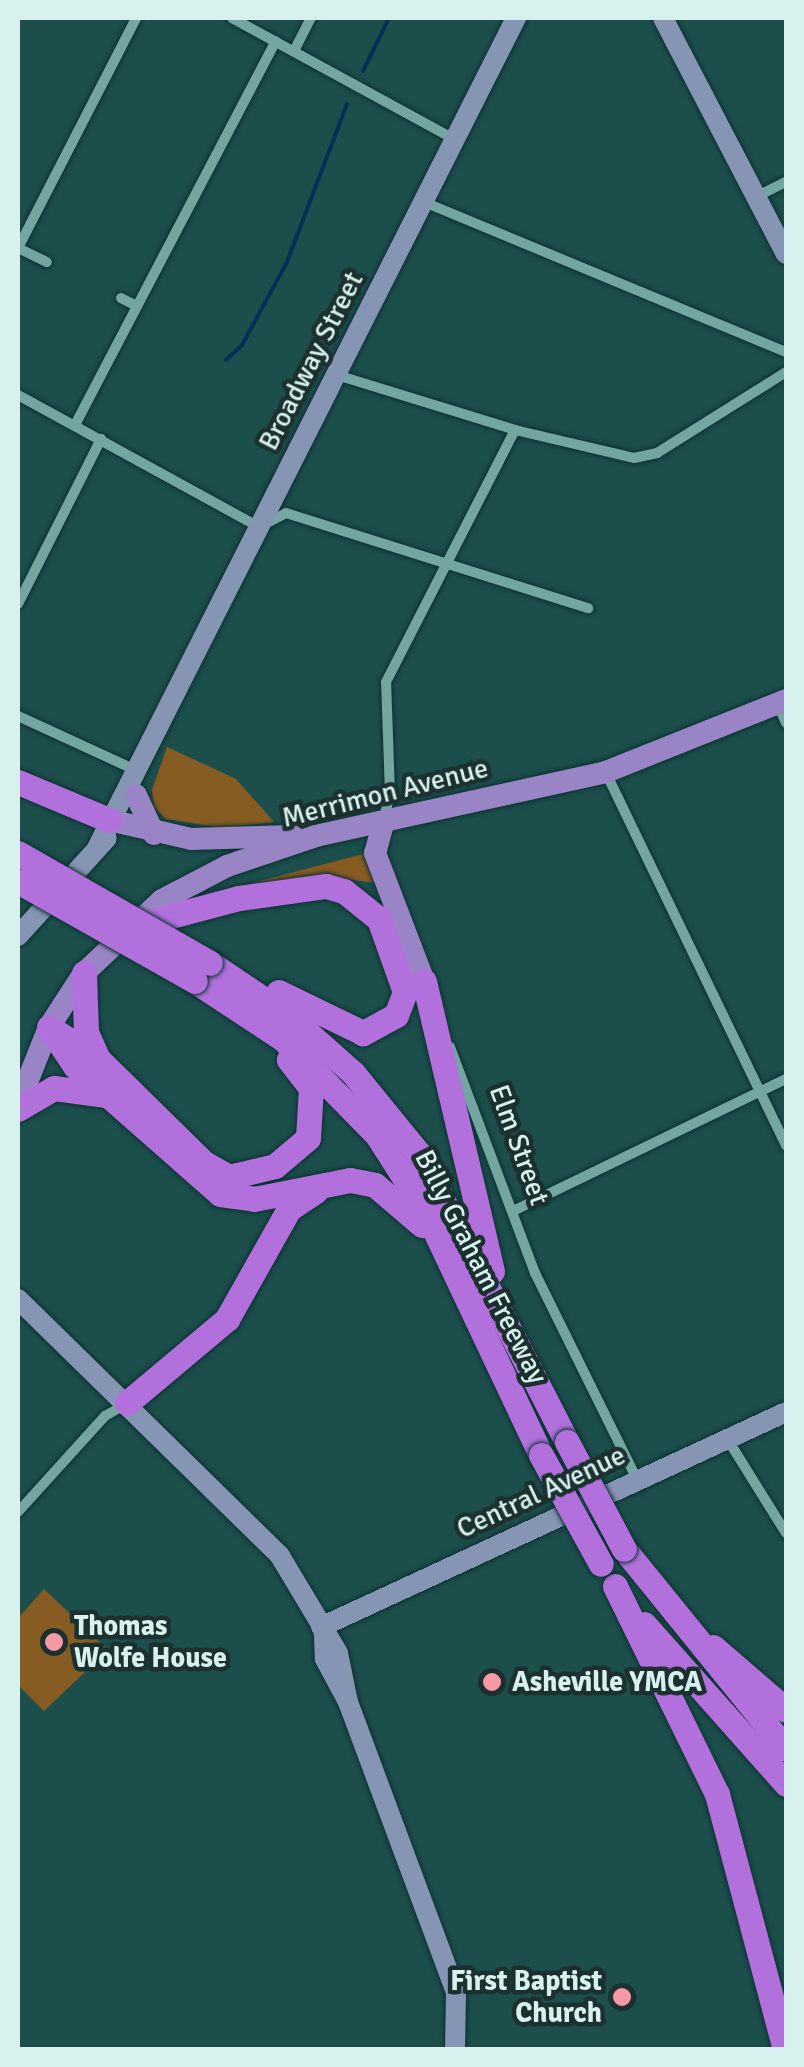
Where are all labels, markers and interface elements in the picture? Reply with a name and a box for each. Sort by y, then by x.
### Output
street label: Broadway Street [252,266,370,456]
street label: Merrimon Avenue [278,751,492,835]
street label: Elm Street [482,1080,556,1210]
street label: Billy Graham Freeway [407,1144,555,1390]
street label: Central Avenue [451,1438,631,1546]
place label: Thomas Wolfe House [74,1609,227,1675]
marker: Thomas Wolfe House [43,1631,65,1653]
place label: Asheville YMCA [512,1665,702,1699]
marker: Asheville YMCA [481,1671,503,1693]
place label: First Baptist Church [450,1964,602,2030]
marker: First Baptist Church [611,1986,633,2008]

